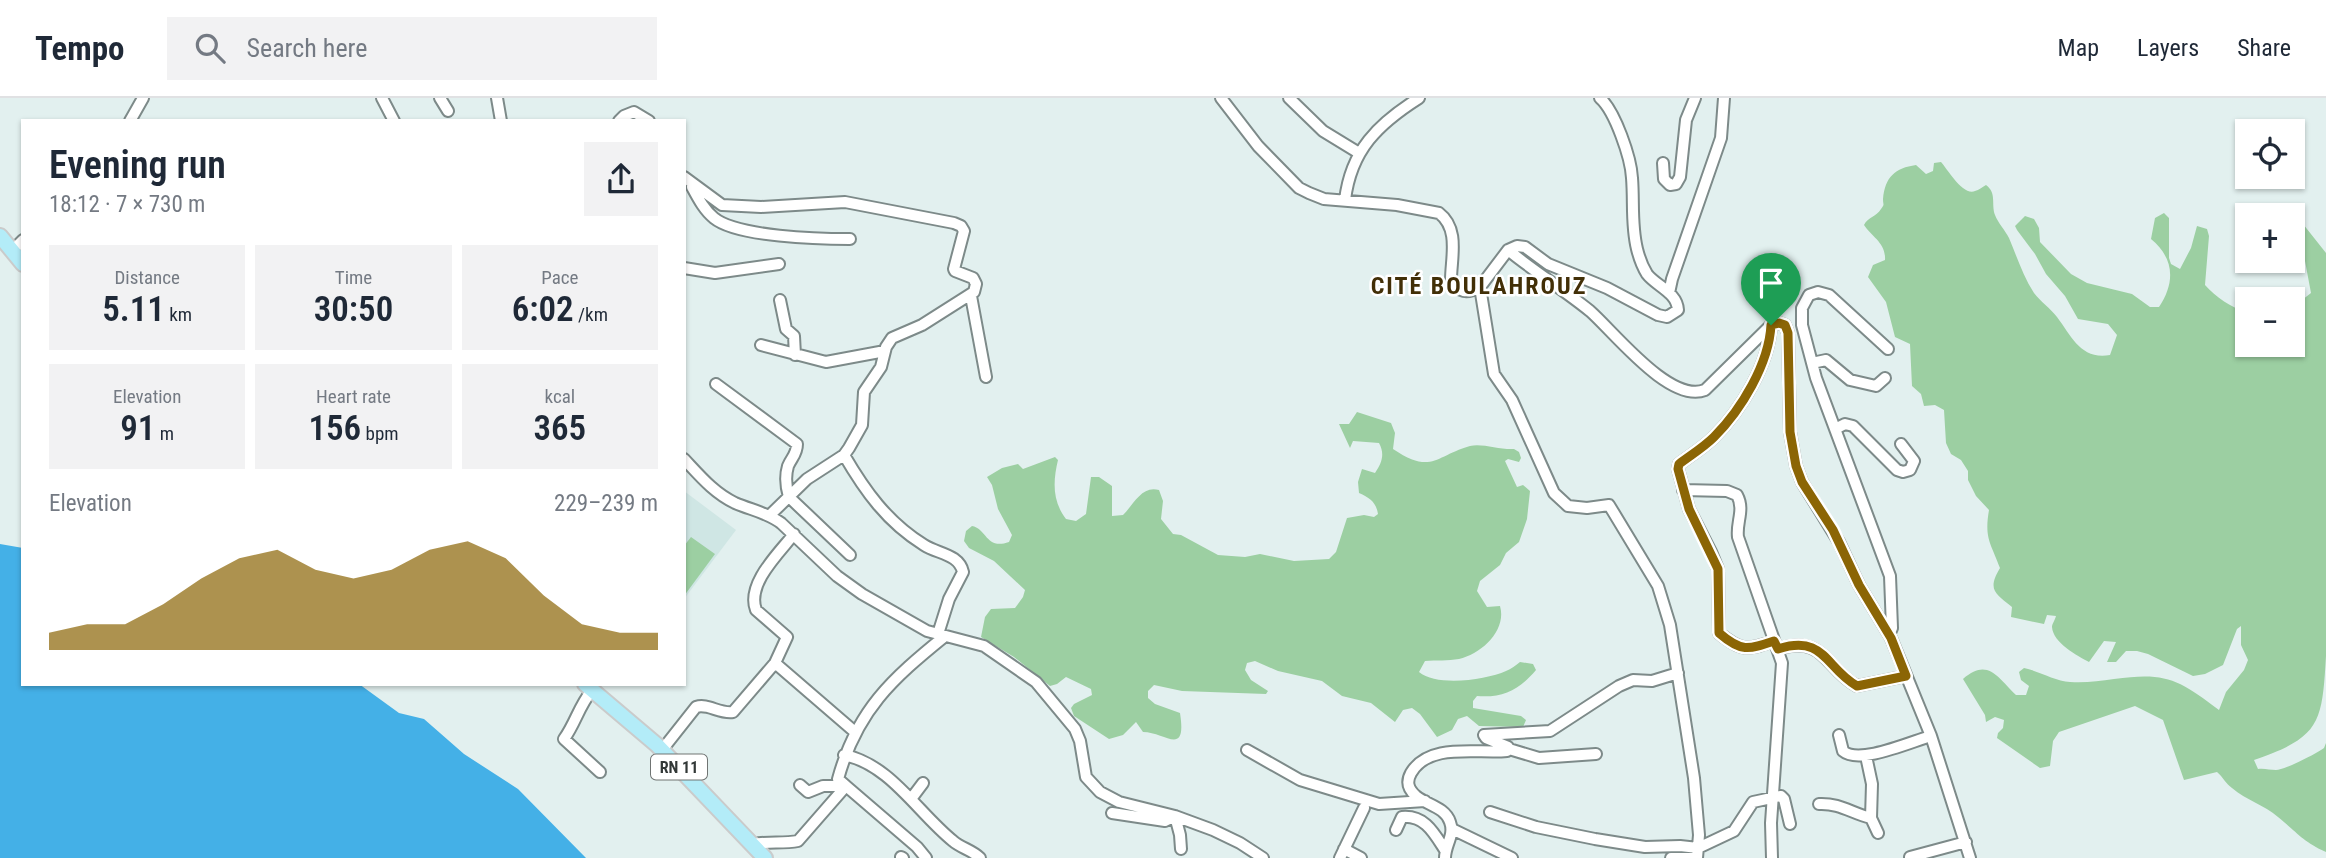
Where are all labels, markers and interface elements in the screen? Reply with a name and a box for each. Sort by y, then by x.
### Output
search box [167,17,657,80]
text: Tempo [35,29,125,68]
icon: search [191,29,229,67]
text: Search here [247,33,367,63]
text: Map [2058,34,2099,62]
text: Layers [2137,34,2199,62]
text: Share [2237,34,2291,62]
map controls [2235,119,2305,357]
button: locate [2235,119,2305,189]
button: share [584,142,658,216]
text: Evening run [49,143,226,187]
text: 18:12 · 7 × 730 m [49,191,205,218]
button: + [2235,203,2305,273]
pin [1741,253,1801,325]
icon: arrive [1752,264,1790,302]
text: Distance [114,266,180,289]
text: Time [335,266,372,289]
text: Pace [541,266,578,289]
district label: CITÉ BOULAHROUZ [1371,272,1587,300]
button: − [2235,287,2305,357]
text: 5.11 [102,289,165,330]
text: 30:50 [314,289,393,330]
text: 6:02 [512,289,574,330]
text: km [165,303,192,326]
text: /km [574,303,608,326]
text: Elevation [113,385,181,408]
text: Heart rate [316,385,391,408]
text: kcal [545,385,575,408]
text: 91 [120,408,155,449]
text: 156 [308,408,361,449]
text: 365 [533,408,586,449]
text: m [155,422,174,445]
text: bpm [361,422,399,445]
text: Elevation [49,490,132,517]
text: 229–239 m [554,490,658,517]
road number: RN 11 [651,754,707,780]

